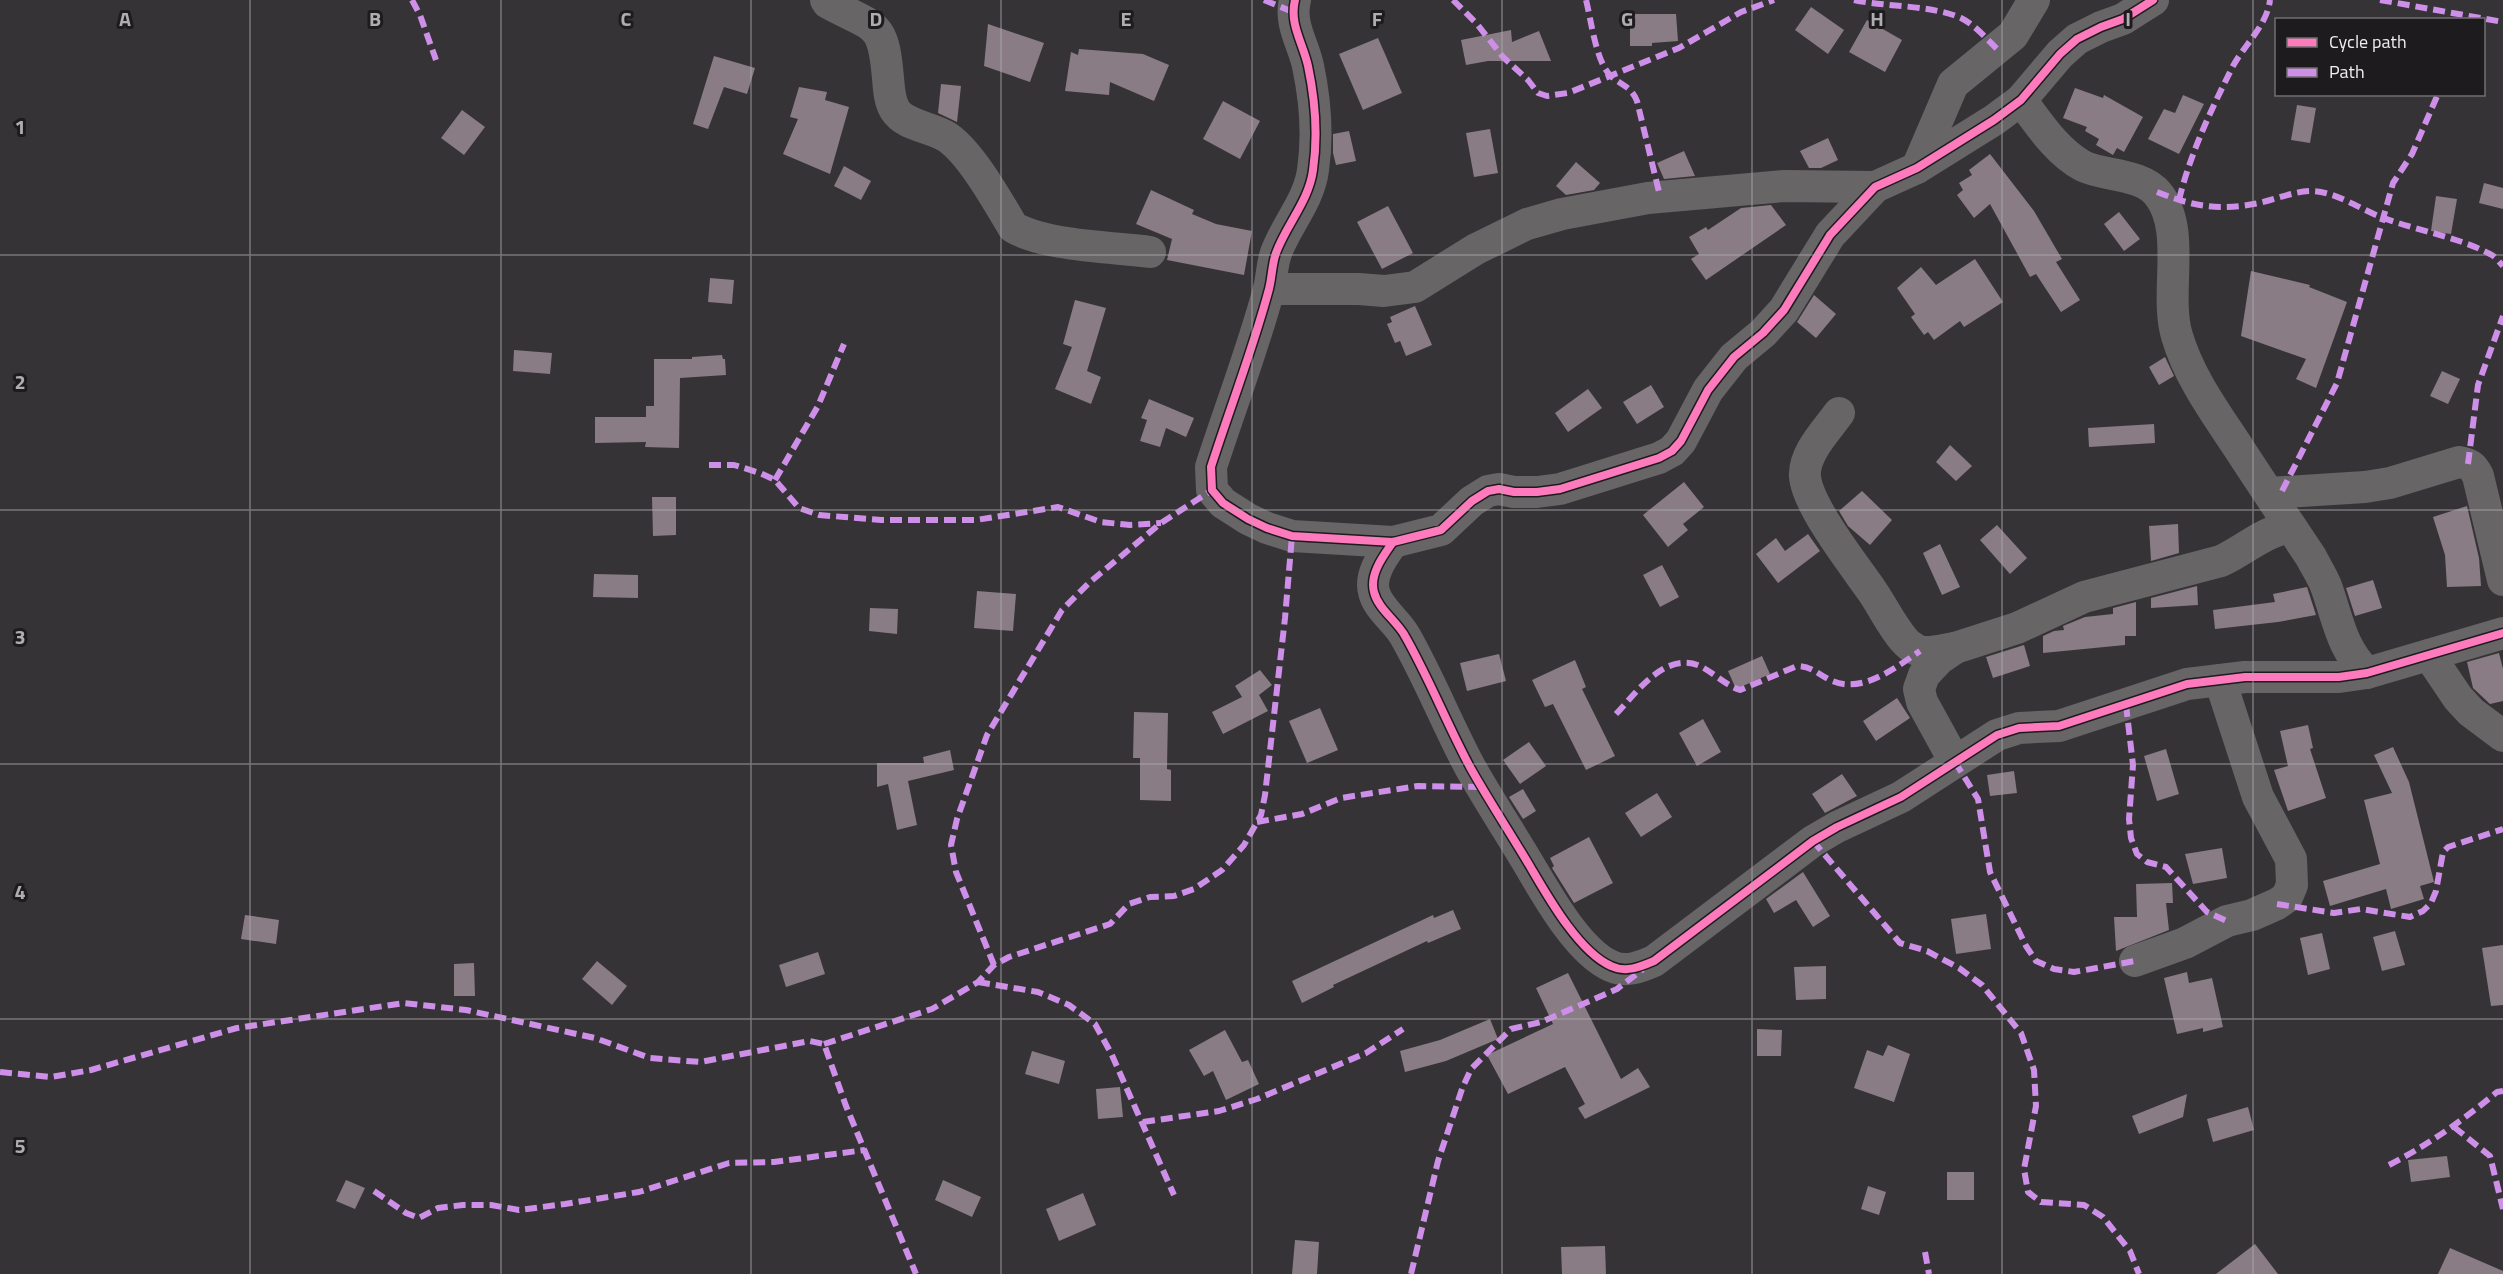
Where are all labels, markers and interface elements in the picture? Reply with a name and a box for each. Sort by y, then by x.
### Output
text: A [119,3,131,34]
text: B [369,3,381,34]
text: C [621,3,632,34]
text: D [870,3,882,34]
text: E [1120,3,1132,34]
text: F [1372,3,1383,34]
text: G [1621,3,1633,34]
text: H [1870,3,1884,34]
text: I [2125,3,2131,34]
legend [2275,18,2485,96]
text: Cycle path [2329,28,2407,55]
text: Path [2329,58,2365,85]
text: 1 [14,111,26,142]
text: 2 [14,366,26,397]
text: 3 [14,621,26,652]
text: 4 [14,876,26,907]
text: 5 [14,1130,26,1161]

